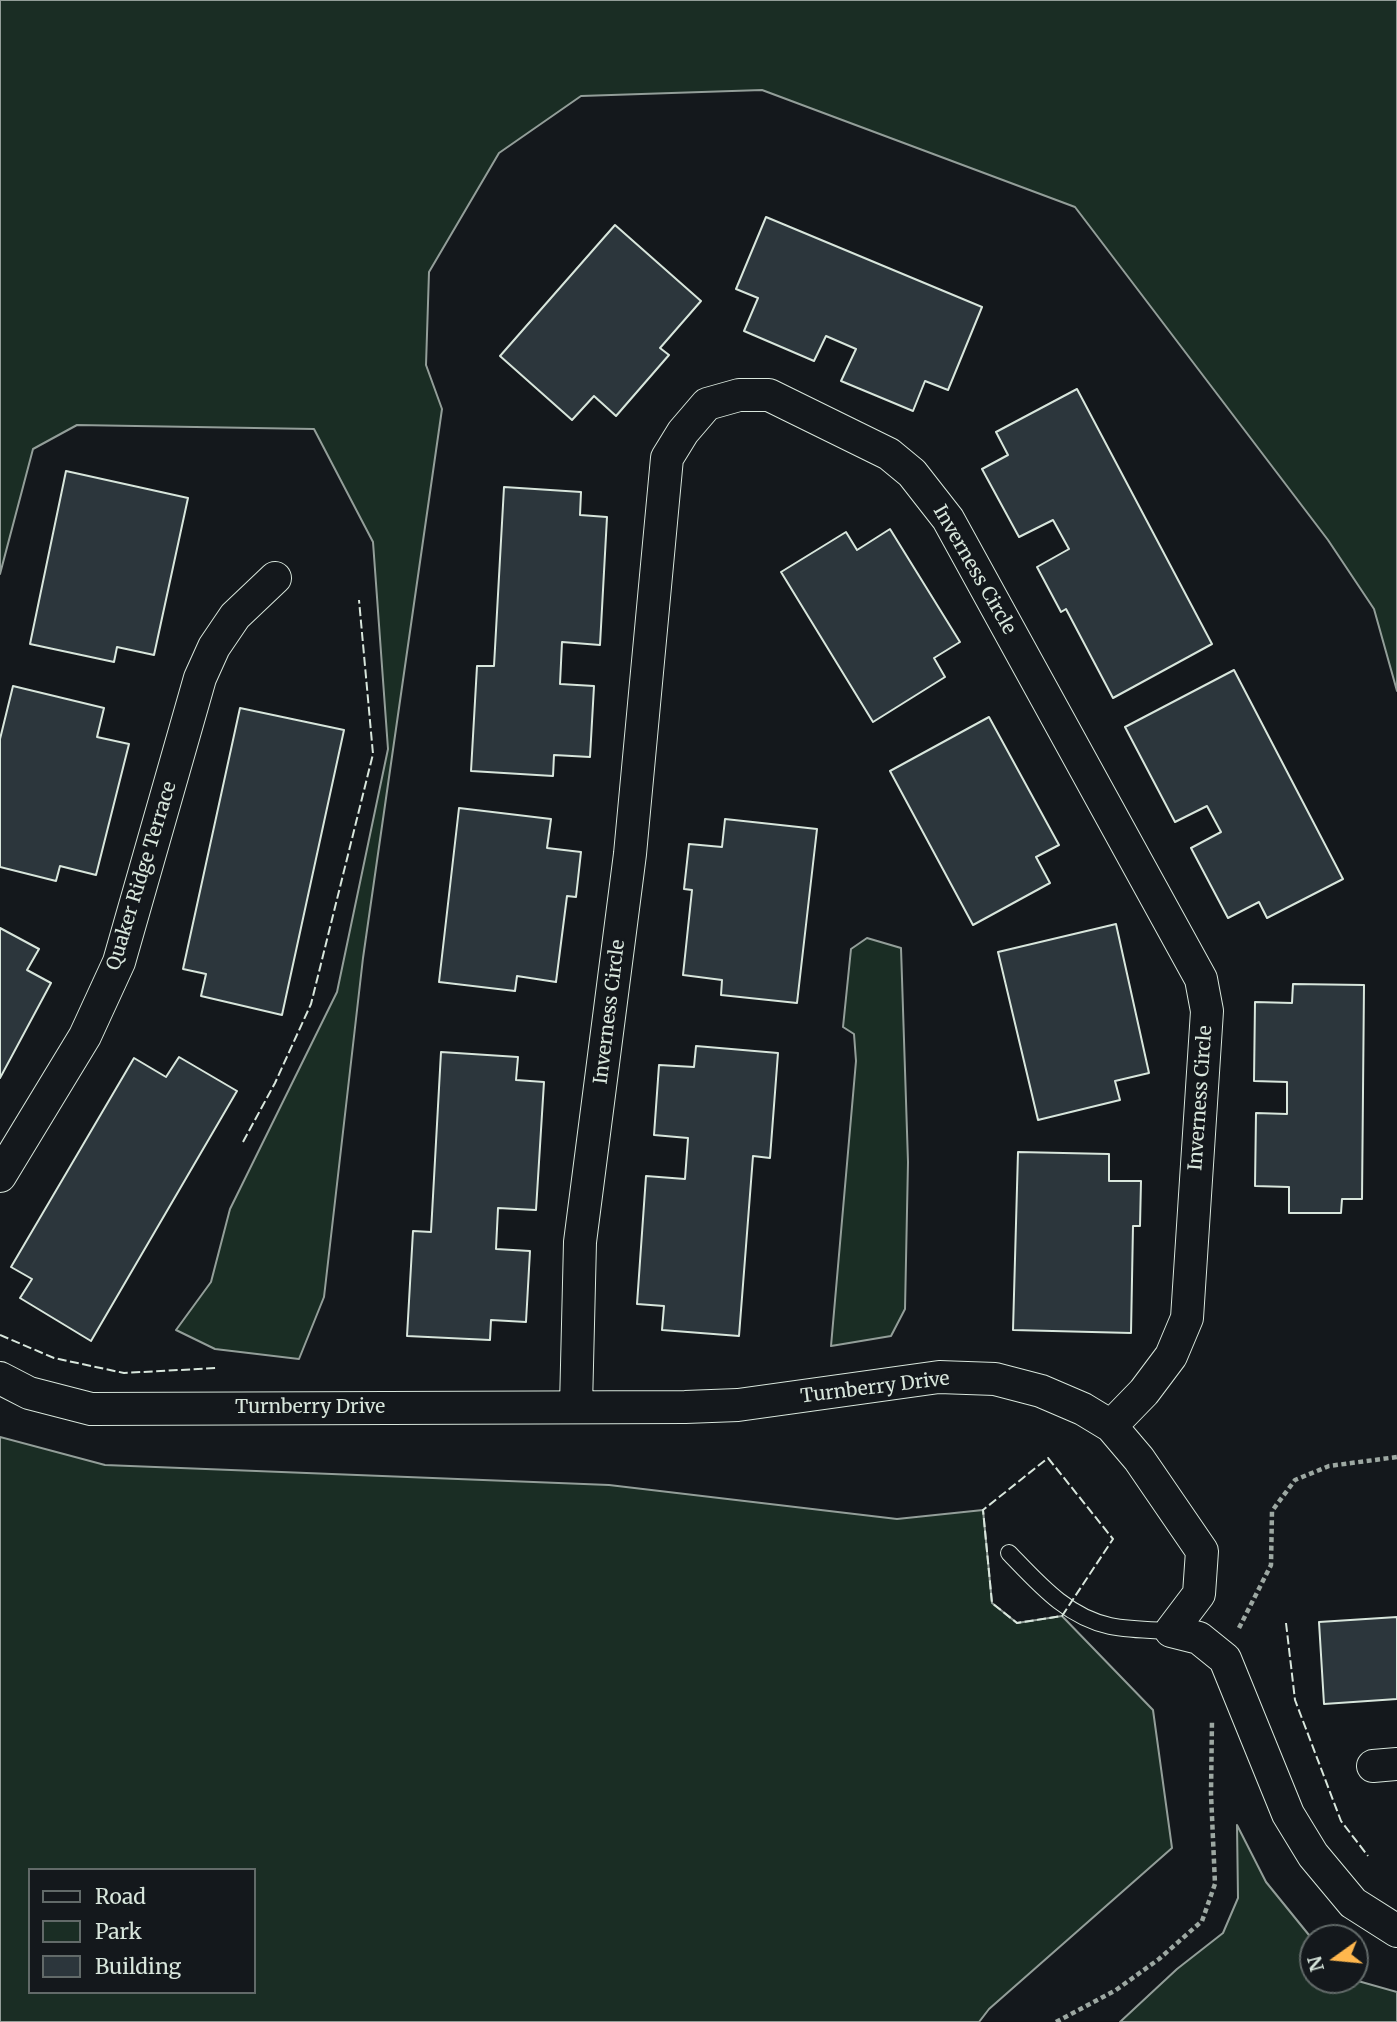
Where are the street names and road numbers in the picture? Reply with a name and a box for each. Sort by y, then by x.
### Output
street label: Inverness Circle [928,501,1020,639]
street label: Quaker Ridge Terrace [102,779,182,973]
street label: Inverness Circle [590,938,630,1086]
street label: Inverness Circle [1185,1025,1217,1171]
street label: Turnberry Drive [799,1368,951,1408]
street label: Turnberry Drive [235,1397,385,1419]

